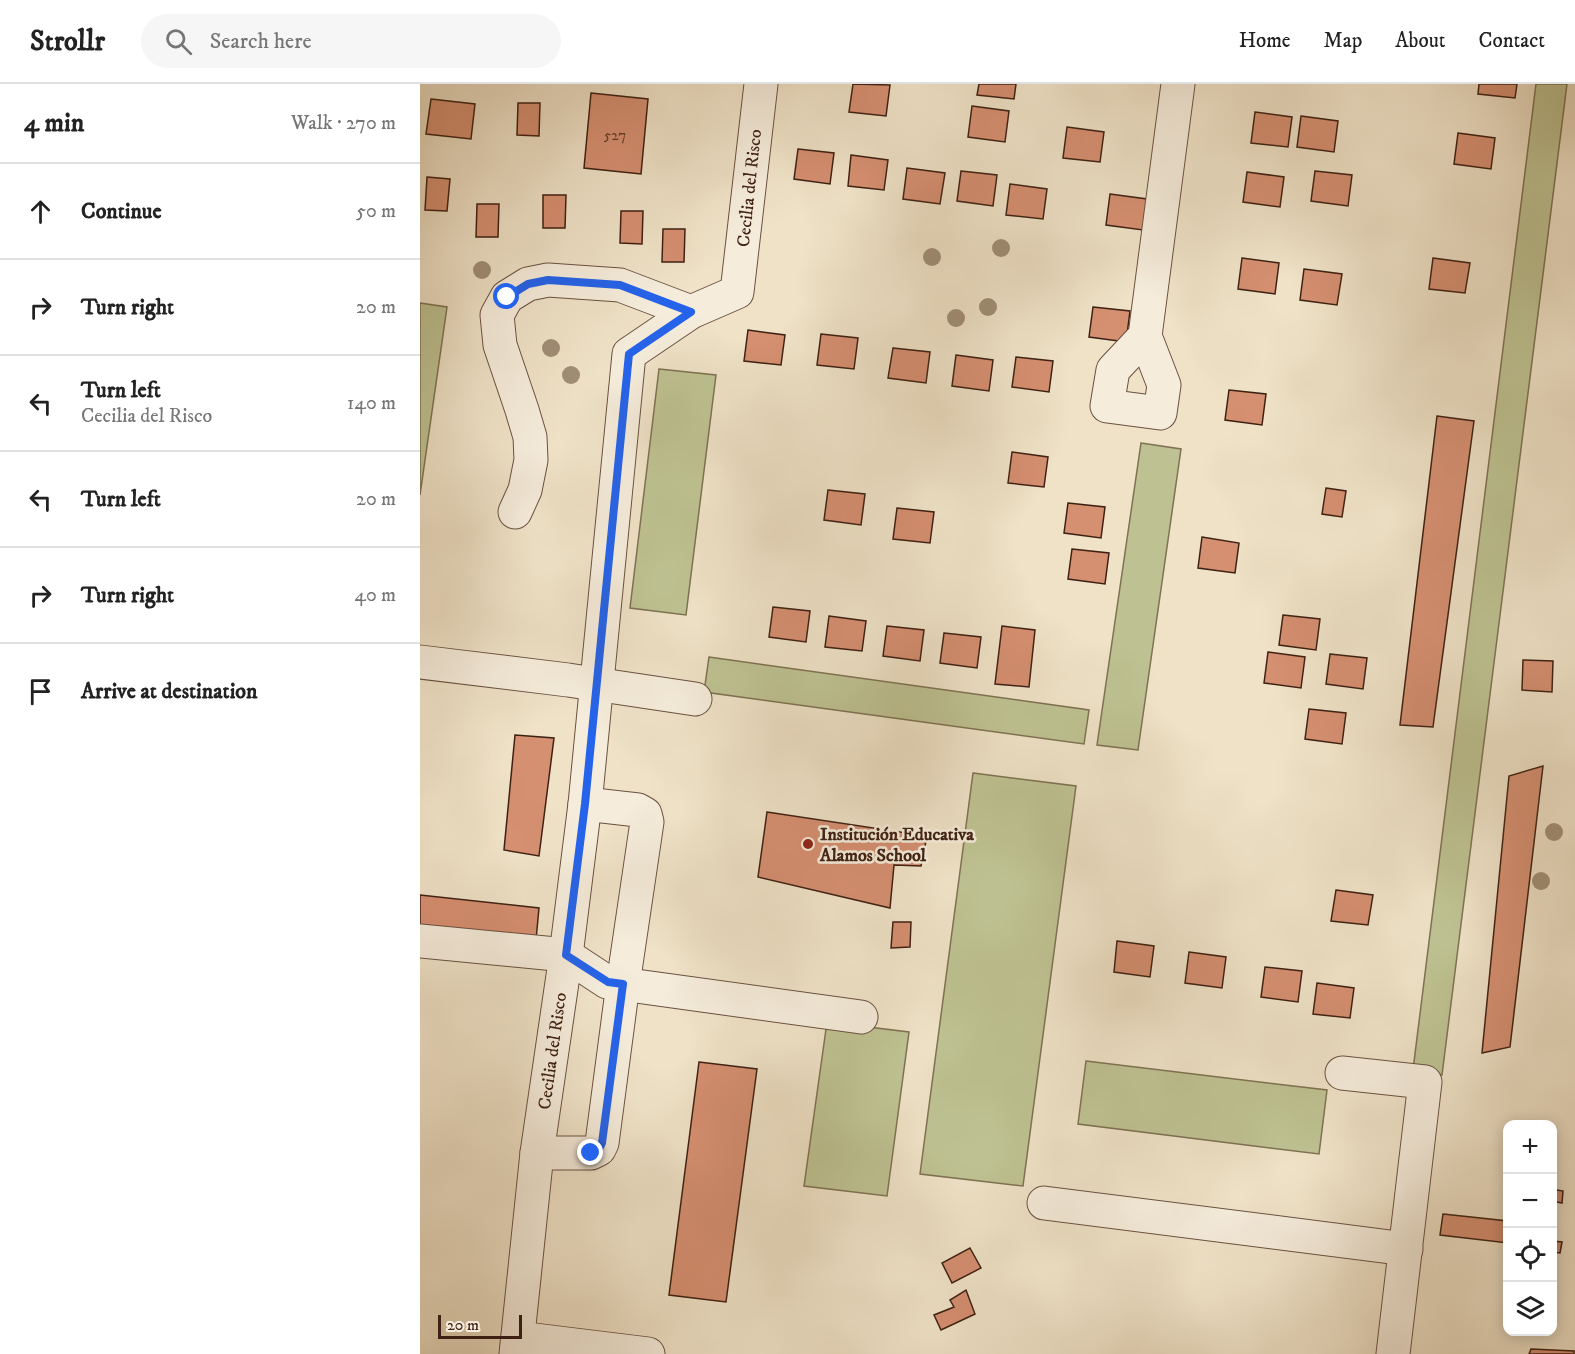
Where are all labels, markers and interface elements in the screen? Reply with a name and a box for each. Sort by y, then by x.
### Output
search box [141,14,561,68]
text: Strollr [30,24,105,59]
icon: search [162,25,195,58]
text: Search here [210,28,312,55]
text: Home [1239,28,1291,54]
text: Map [1324,28,1362,54]
text: About [1395,28,1446,54]
text: Contact [1479,28,1545,54]
text: 4 min [24,107,84,140]
text: Walk · 270 m [291,111,396,136]
house number: 527 [604,126,626,145]
street label: Cecilia del Risco [733,128,767,248]
icon: ahead [24,195,57,228]
text: Continue [81,198,162,225]
text: 50 m [356,199,396,224]
route start [493,283,519,309]
icon: right [24,291,57,324]
text: Turn right [81,294,174,321]
text: 20 m [356,295,396,320]
text: Turn left [81,377,161,404]
icon: left [24,387,57,420]
text: 140 m [347,391,396,416]
text: Cecilia del Risco [81,404,212,429]
icon: left [24,483,57,516]
text: Turn left [81,486,161,513]
text: 20 m [356,487,396,512]
icon: right [24,579,57,612]
text: Turn right [81,582,174,609]
text: 40 m [354,583,396,608]
icon: arrive [24,675,57,708]
text: Arrive at destination [81,678,258,705]
place label: Institución Educativa Alamos School [819,824,974,867]
marker: Institución Educativa Alamos School [801,837,815,851]
street label: Cecilia del Risco [534,991,572,1111]
map controls [1503,1120,1557,1336]
button: + [1503,1120,1557,1174]
route end [577,1139,603,1165]
button: − [1503,1174,1557,1228]
button: locate [1503,1228,1557,1282]
button: layers [1503,1282,1557,1336]
scale bar [438,1312,522,1340]
text: 20 m [447,1315,479,1335]

